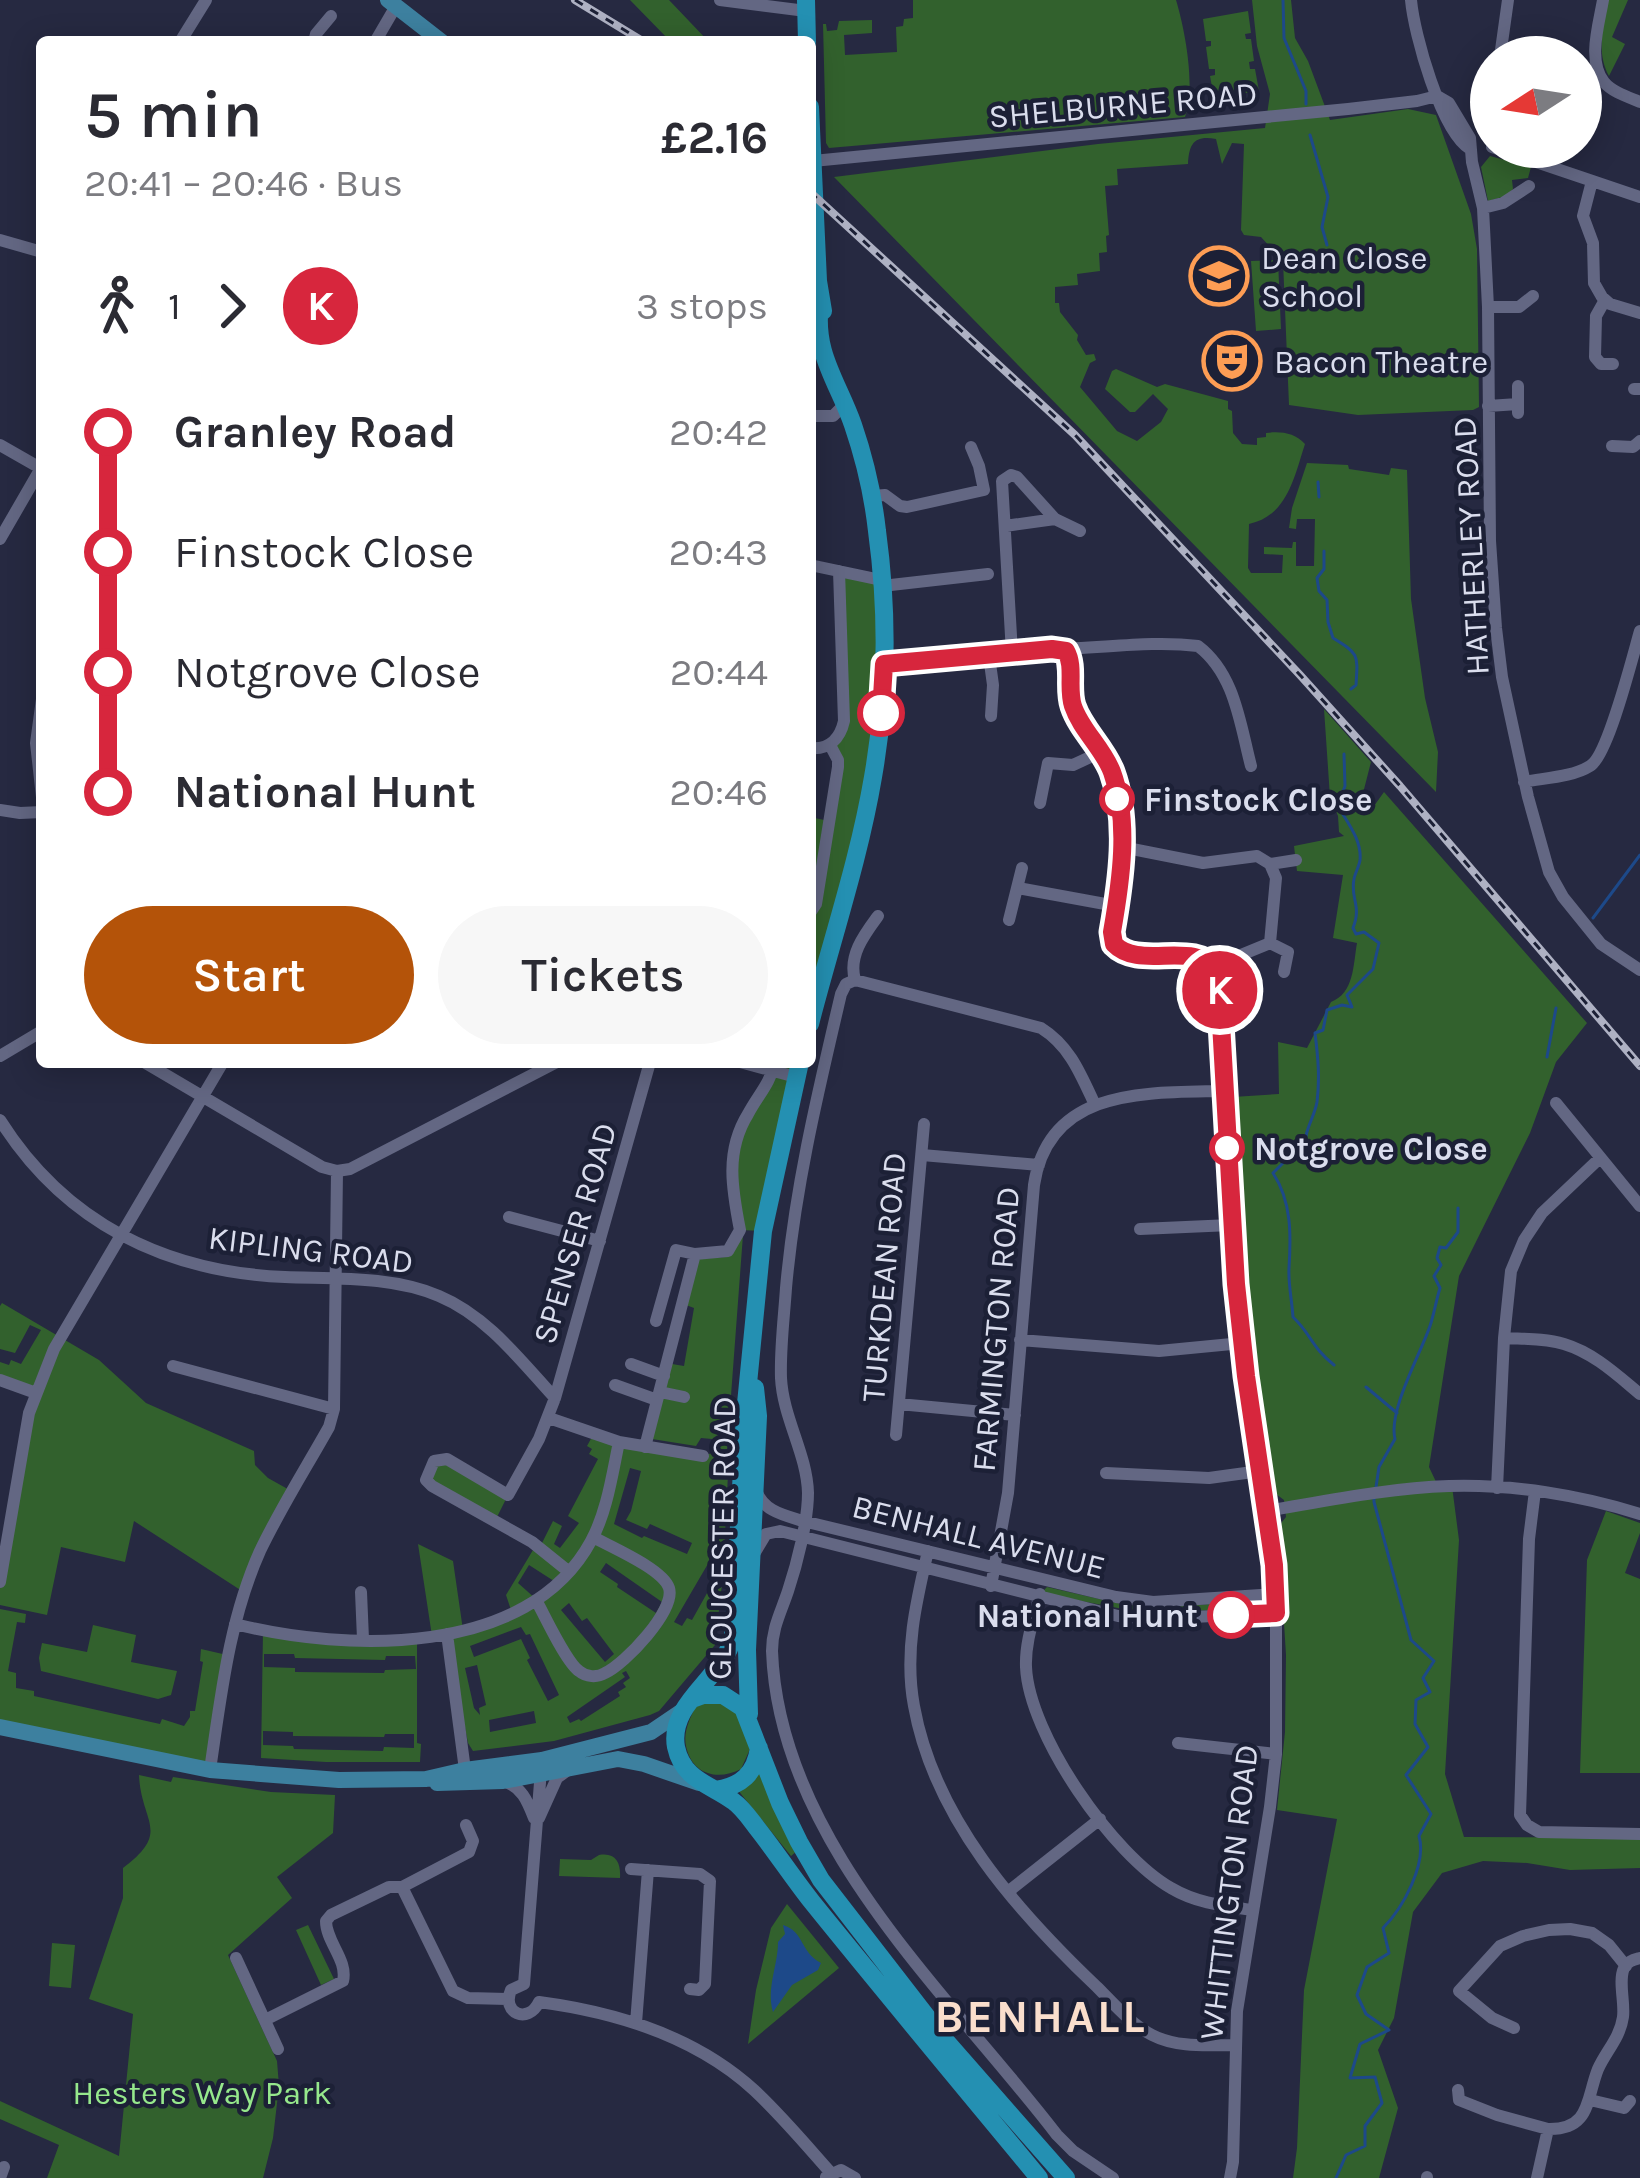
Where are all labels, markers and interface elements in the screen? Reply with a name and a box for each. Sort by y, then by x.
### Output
north arrow [1470,36,1602,168]
map controls [1470,36,1602,168]
street label: SHELBURNE ROAD [987,74,1259,136]
text: 5 min [84,76,263,154]
text: £2.16 [661,112,768,164]
text: 20:41 – 20:46 · Bus [84,160,403,206]
place label: Dean Close School [1261,239,1427,315]
school or university icon: Dean Close School [1188,245,1250,307]
icon: walk [84,273,150,339]
icon: forward [199,273,265,339]
text: K [307,281,334,331]
text: 1 [168,283,181,329]
text: 3 stops [636,283,768,329]
theatre icon: Bacon Theatre [1201,330,1263,392]
place label: Bacon Theatre [1274,343,1488,381]
text: Granley Road [174,406,456,458]
text: 20:42 [669,409,768,455]
street label: HATHERLEY ROAD [1445,416,1497,676]
text: Finstock Close [174,526,474,578]
text: 20:43 [668,529,768,575]
text: Notgrove Close [174,646,481,698]
text: 20:44 [670,649,768,695]
unlabelled marker [859,691,903,735]
text: National Hunt [174,766,476,818]
text: 20:46 [669,769,768,815]
place label: Finstock Close [1144,781,1372,819]
marker: Finstock Close [1101,783,1133,815]
button: Start [84,906,414,1044]
button: Tickets [438,906,768,1044]
line badge: K [1181,951,1259,1029]
text: K [1206,965,1234,1015]
street label: SPENSER ROAD [525,1118,625,1348]
place label: Notgrove Close [1254,1130,1488,1168]
marker: Notgrove Close [1211,1132,1243,1164]
street label: TURKDEAN ROAD [854,1151,914,1403]
street label: FARMINGTON ROAD [965,1185,1027,1473]
street label: KIPLING ROAD [206,1219,415,1281]
street label: GLOUCESTER ROAD [701,1396,743,1680]
street label: BENHALL AVENUE [848,1487,1109,1587]
marker: National Hunt [1209,1593,1253,1637]
place label: National Hunt [977,1597,1198,1635]
street label: WHITTINGTON ROAD [1192,1742,1266,2042]
district label: BENHALL [934,1991,1148,2043]
park label: Hesters Way Park [72,2074,332,2112]

